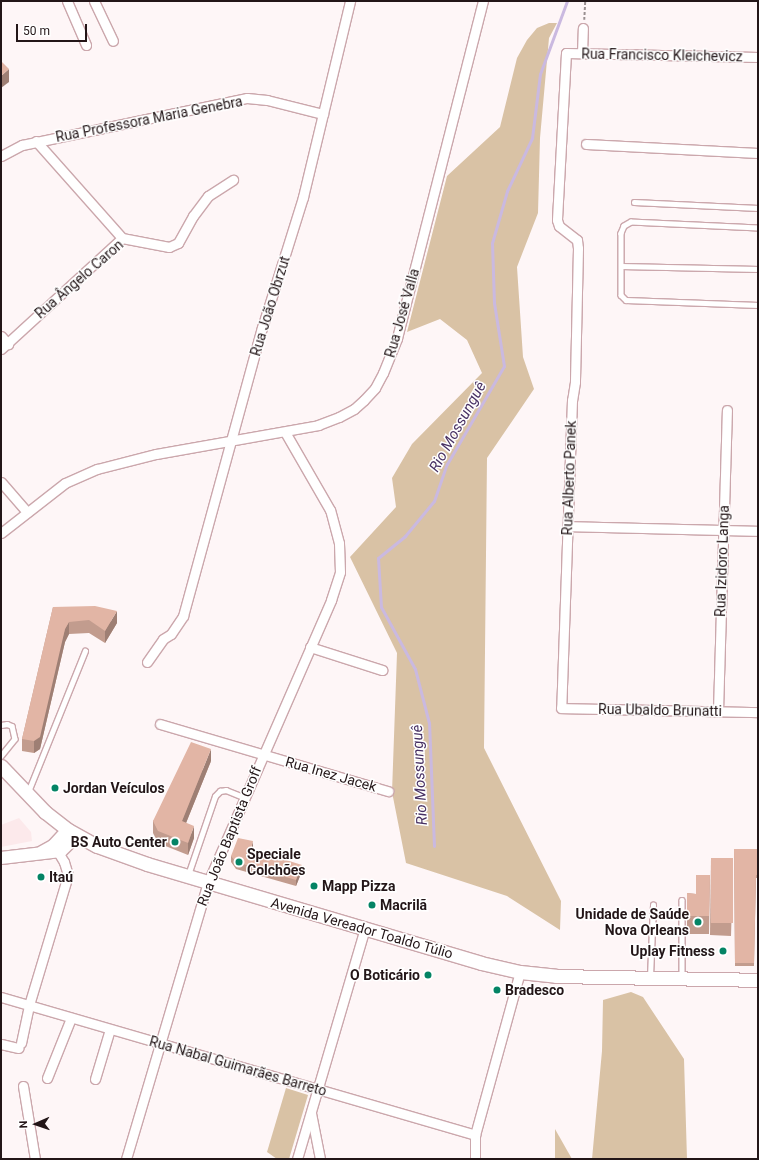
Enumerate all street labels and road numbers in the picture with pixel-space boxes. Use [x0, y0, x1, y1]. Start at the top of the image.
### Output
street label: Rua Francisco Kleichevicz [581, 45, 743, 65]
street label: Rua Professora Maria Genebra [54, 93, 244, 145]
street label: Rua Ângelo Caron [31, 236, 127, 322]
street label: Rua João Obrzut [247, 254, 293, 358]
street label: Rua José Valla [381, 267, 423, 359]
street label: Rua Alberto Panek [559, 420, 579, 536]
street label: Rua Izidoro Langa [712, 505, 732, 617]
street label: Rua Ubaldo Brunatti [598, 701, 722, 719]
street label: Rua Inez Jacek [284, 753, 378, 795]
street label: Rua João Baptista Groff [193, 764, 265, 908]
street label: Avenida Vereador Toaldo Túlio [269, 894, 455, 962]
street label: Rua Nabal Guimarães Barreto [147, 1033, 329, 1099]

